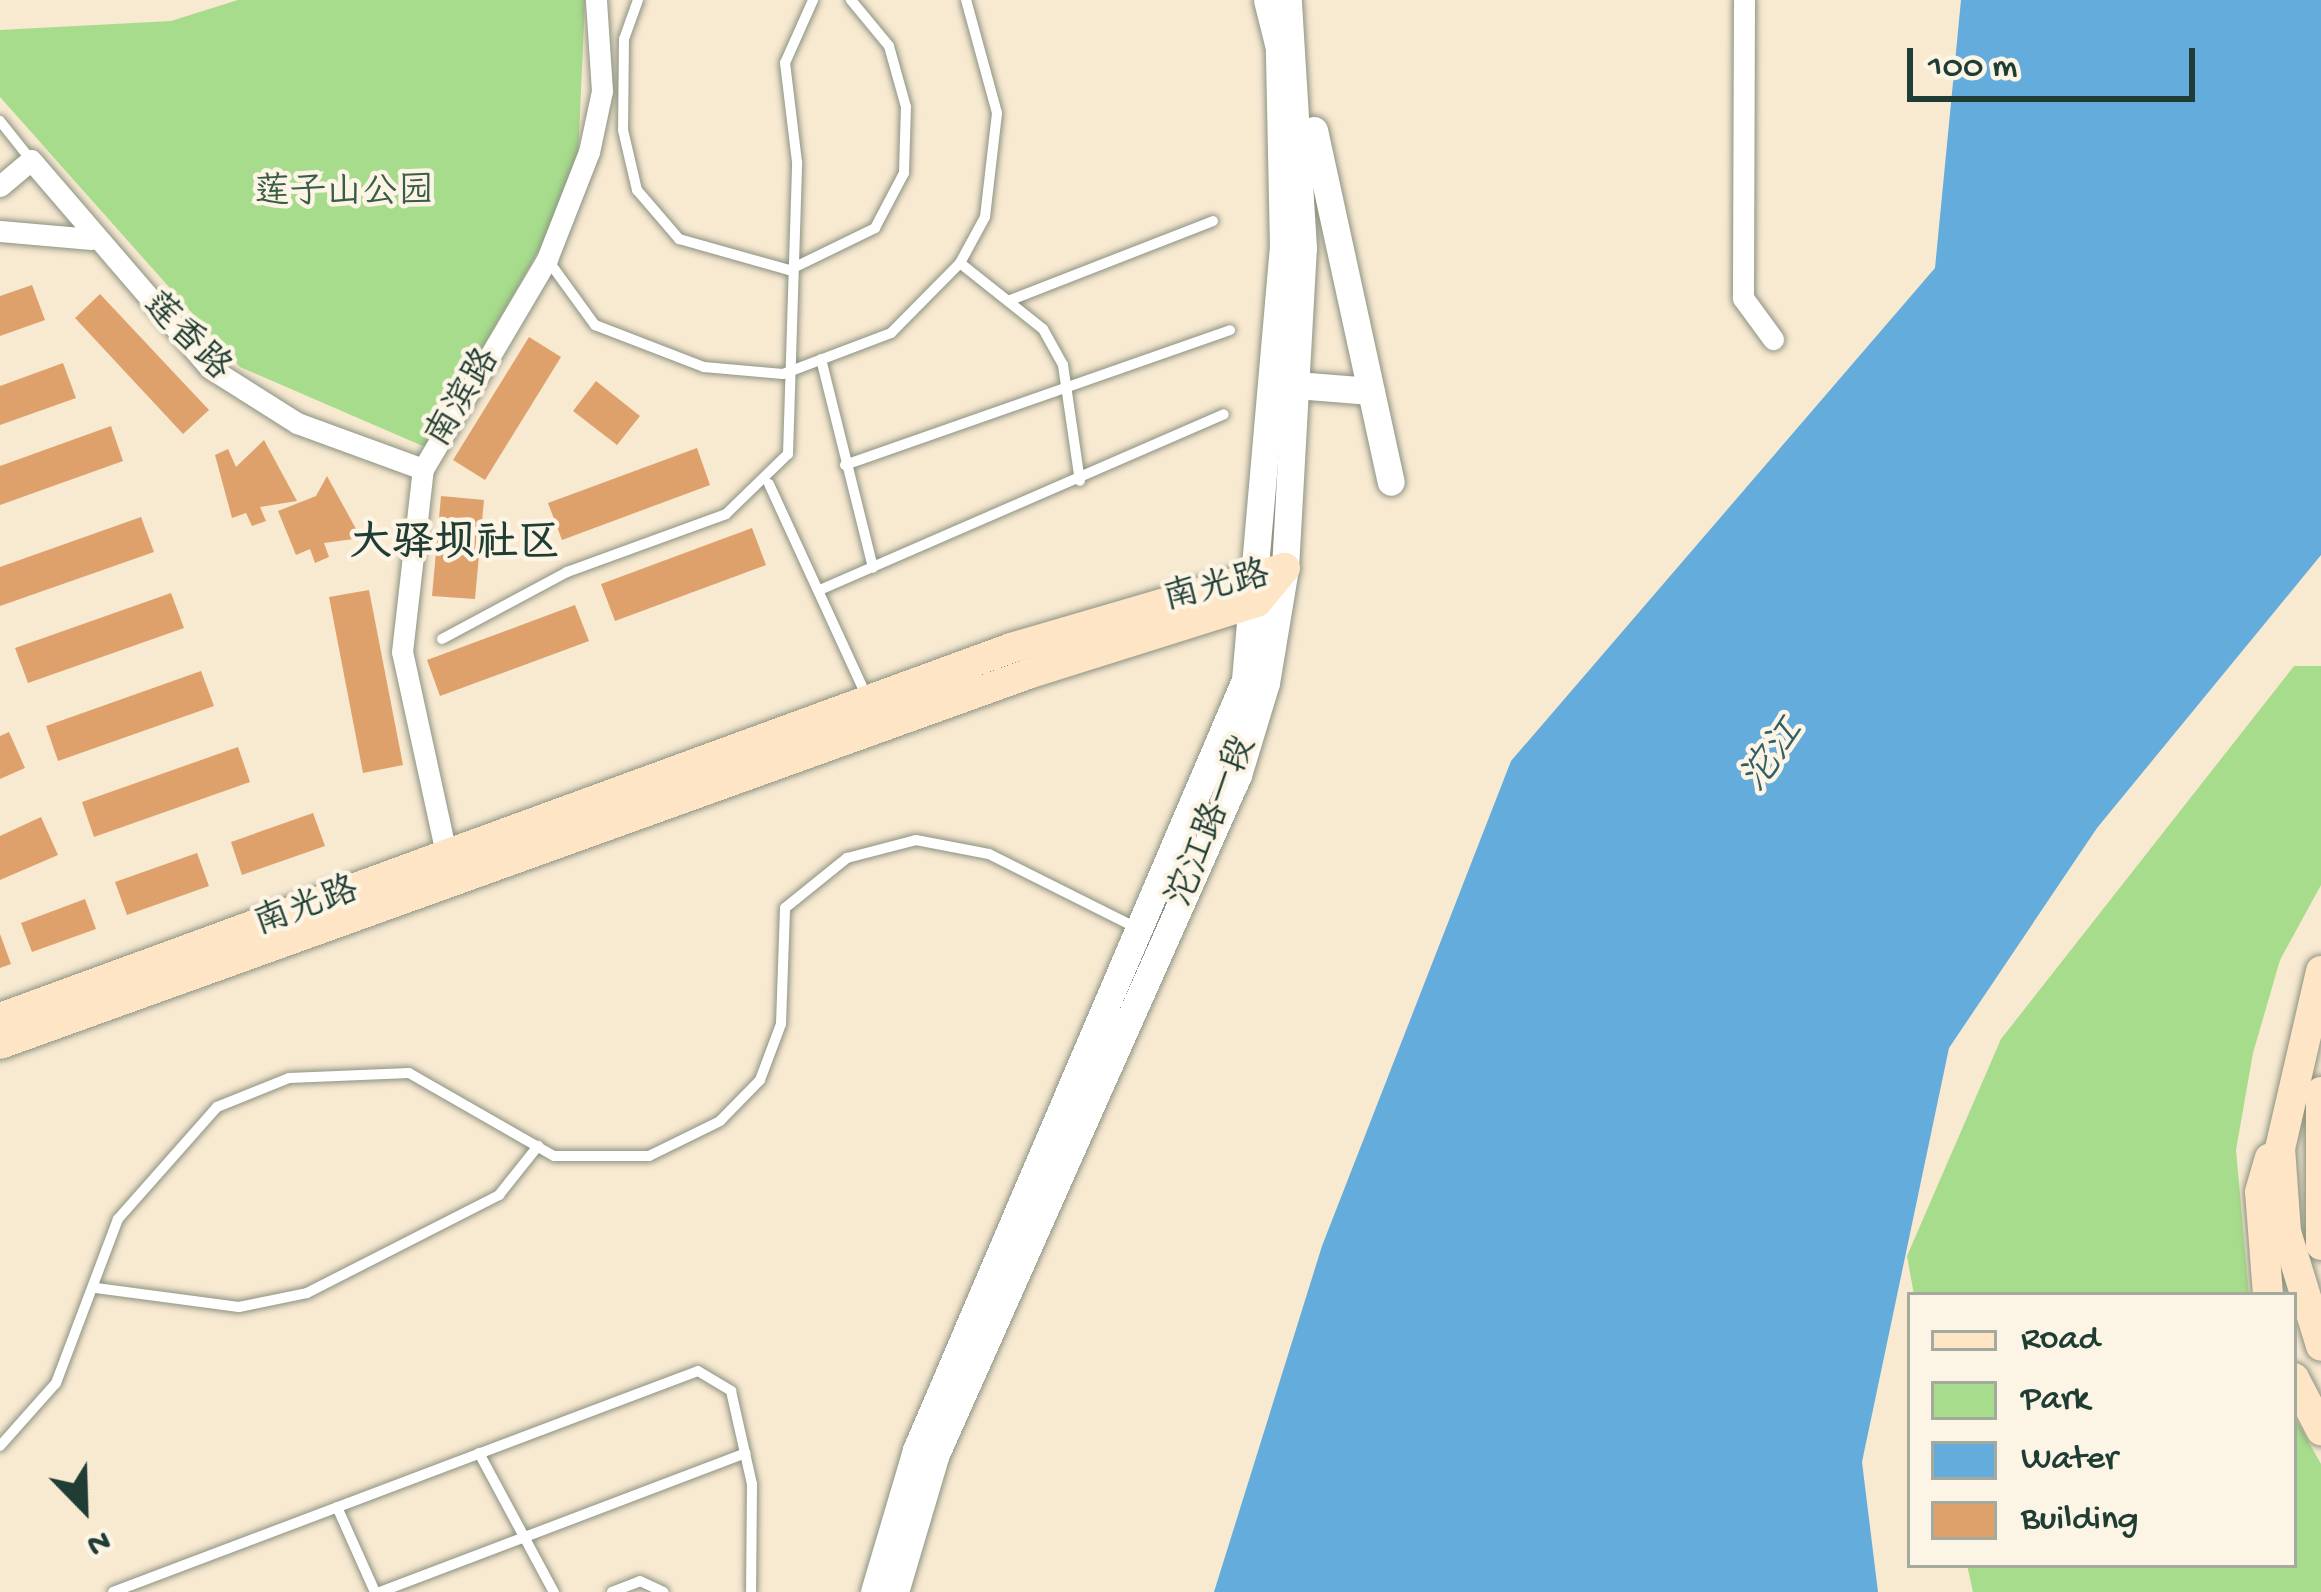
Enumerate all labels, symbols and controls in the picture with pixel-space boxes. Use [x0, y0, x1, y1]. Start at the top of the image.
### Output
scale bar [1913, 24, 2201, 98]
text: 100 m [1928, 47, 2018, 90]
park label: 莲子山公园 [254, 173, 434, 217]
street label: 莲香路 [132, 285, 238, 391]
street label: 南滨路 [419, 342, 511, 456]
district label: 大驿坝社区 [350, 522, 560, 572]
street label: 南光路 [1159, 555, 1275, 623]
water label: 沱江 [1733, 712, 1817, 802]
street label: 沱江路一段 [1160, 730, 1268, 914]
street label: 南光路 [249, 870, 365, 948]
legend [1907, 1292, 2297, 1568]
text: Road [2021, 1319, 2100, 1362]
text: Park [2021, 1379, 2090, 1422]
text: Water [2021, 1439, 2118, 1482]
north arrow [24, 1448, 144, 1568]
text: Building [2021, 1499, 2139, 1542]
text: N [81, 1519, 115, 1563]

